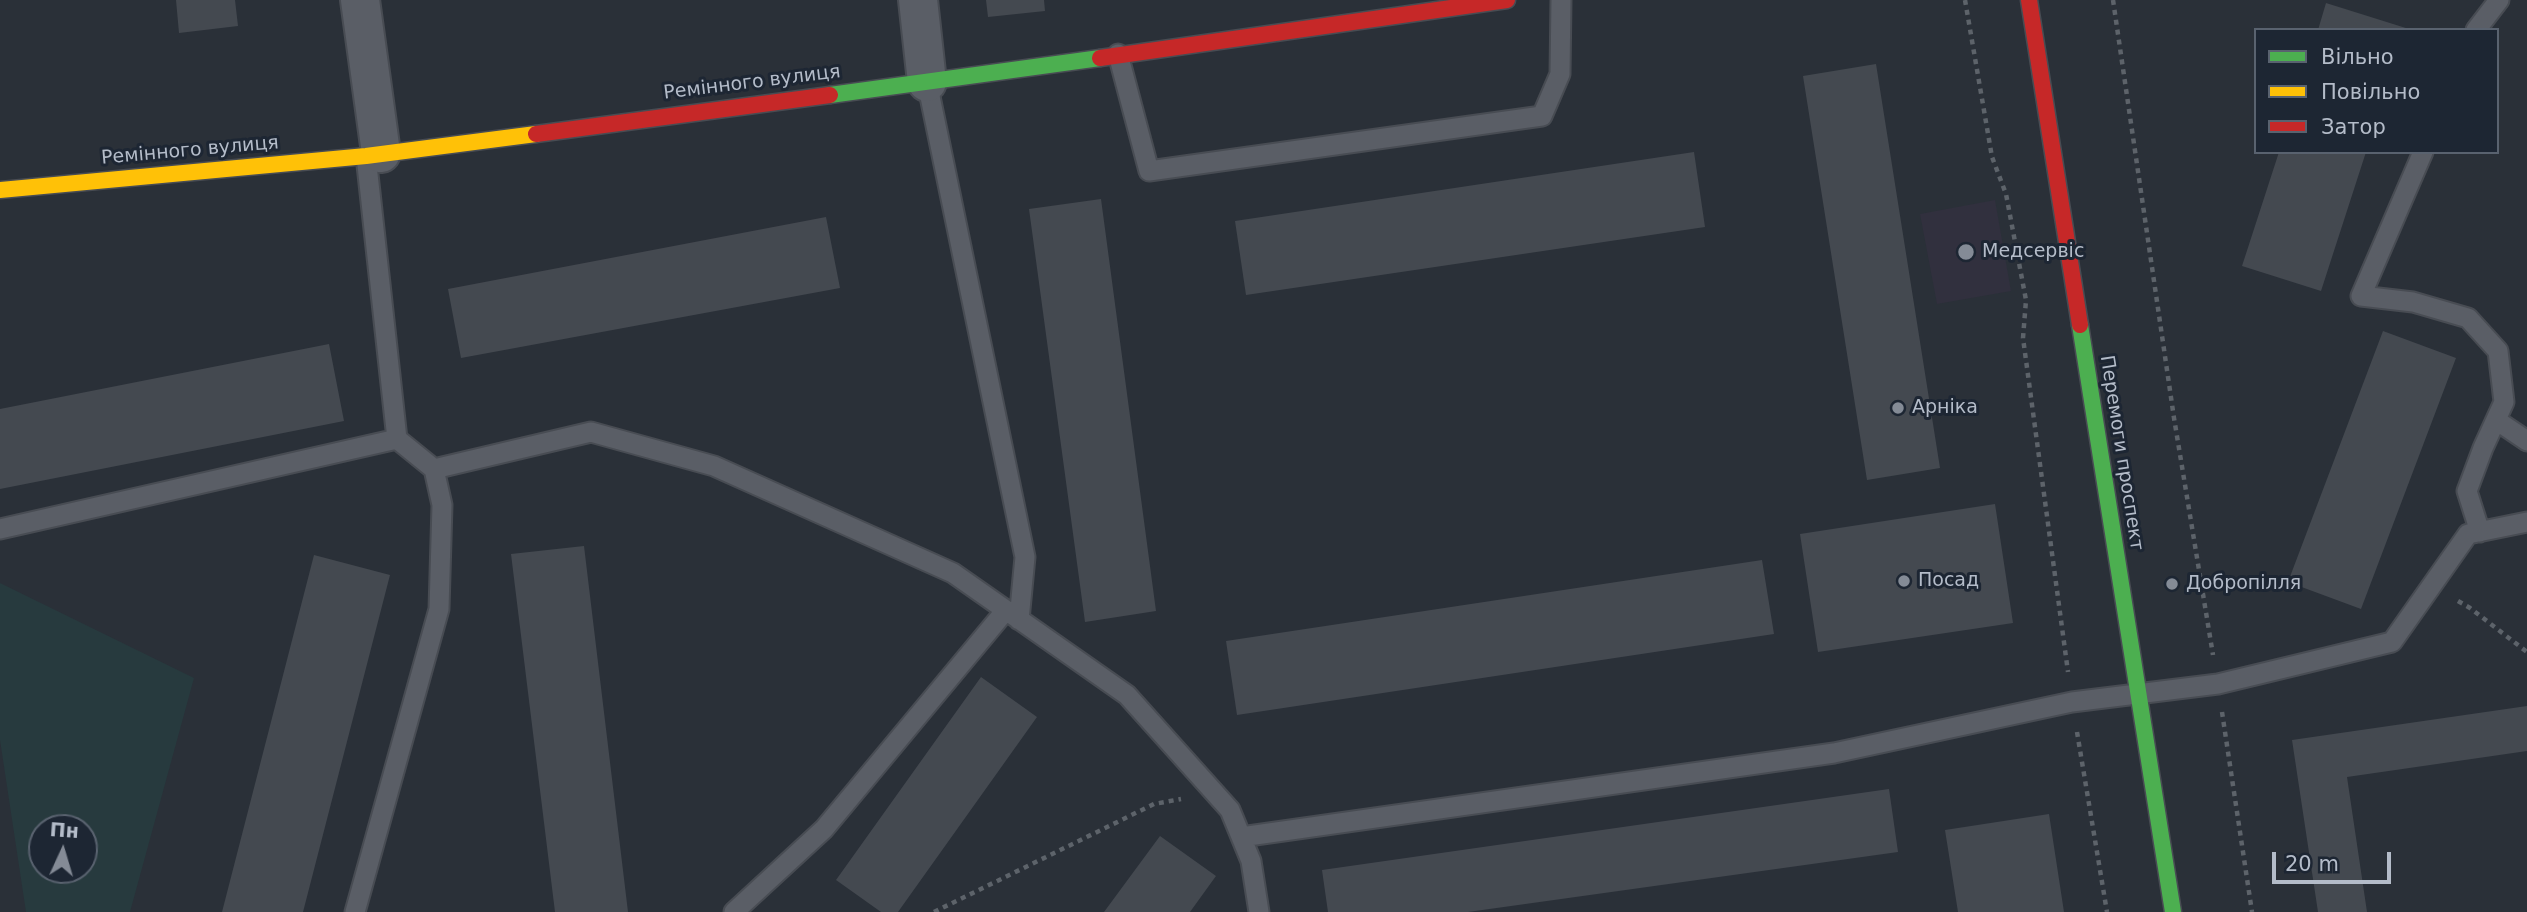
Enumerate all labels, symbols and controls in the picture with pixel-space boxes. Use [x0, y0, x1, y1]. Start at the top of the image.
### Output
legend [2254, 28, 2499, 154]
text: Вільно [2321, 45, 2394, 69]
street label: Ремінного вулиця [662, 61, 842, 105]
text: Повільно [2321, 80, 2420, 104]
text: Затор [2321, 115, 2386, 139]
street label: Ремінного вулиця [100, 132, 280, 170]
place label: Медсервіс [1982, 241, 2084, 263]
marker: Медсервіс [1956, 242, 1976, 262]
street label: Перемоги проспект [2094, 354, 2148, 552]
place label: Арніка [1912, 397, 1978, 419]
marker: Арніка [1890, 400, 1906, 416]
place label: Посад [1918, 570, 1979, 592]
marker: Посад [1896, 573, 1912, 589]
place label: Добропілля [2186, 573, 2301, 595]
marker: Добропілля [2164, 576, 2180, 592]
north arrow [28, 814, 98, 884]
text: Пн [49, 818, 80, 842]
scale bar [2275, 838, 2394, 882]
text: 20 m [2285, 852, 2339, 876]

